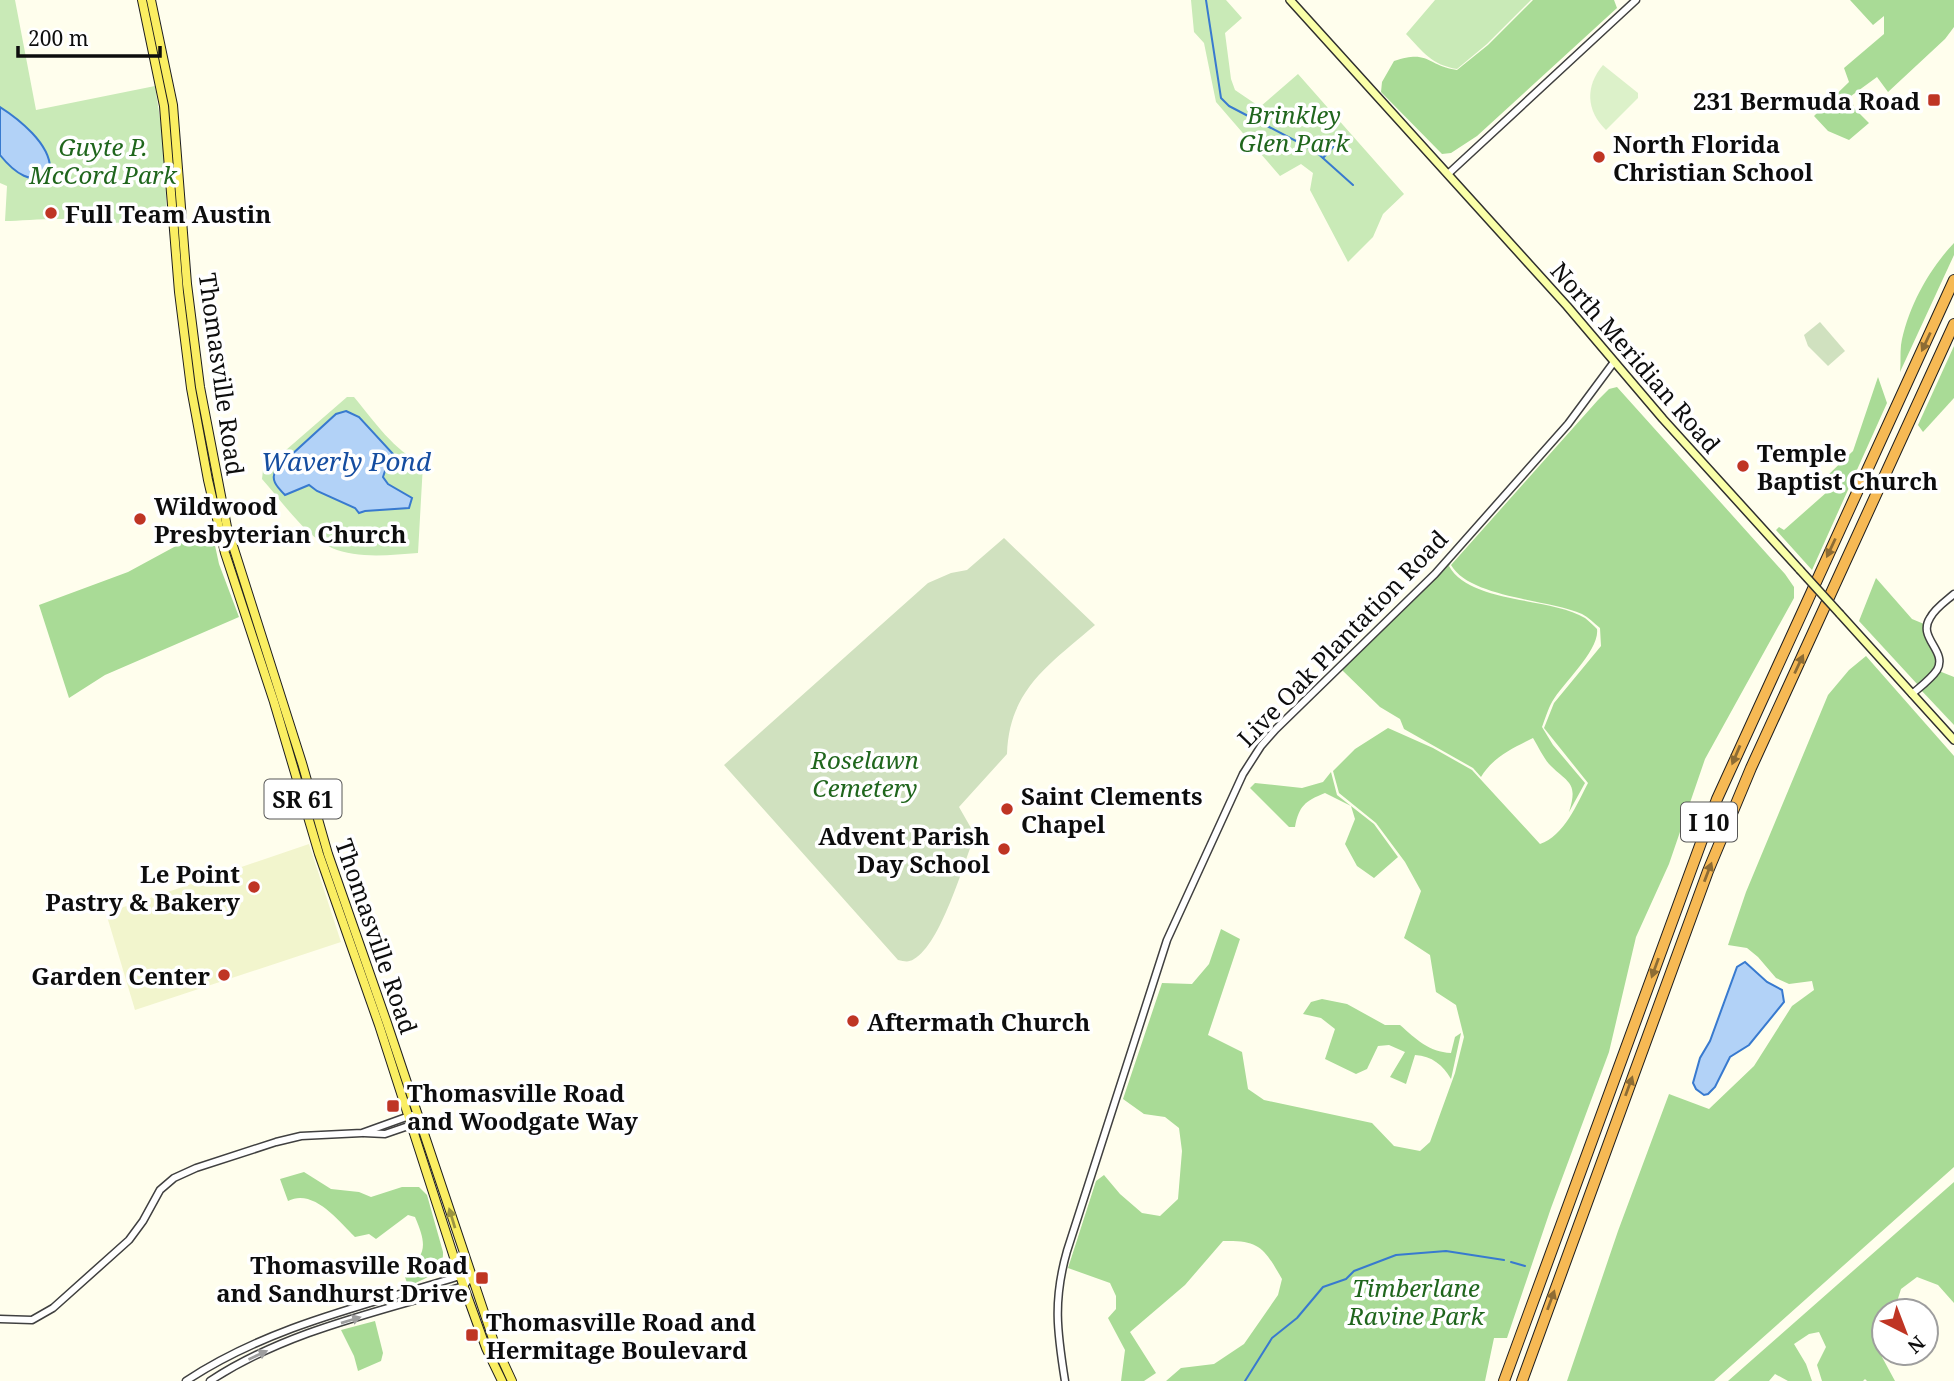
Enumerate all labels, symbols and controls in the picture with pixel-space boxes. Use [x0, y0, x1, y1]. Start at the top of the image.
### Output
scale bar [18, 14, 159, 58]
text: 200 m [28, 24, 89, 52]
place label: 231 Bermuda Road [1693, 84, 1920, 117]
marker: 231 Bermuda Road [1926, 92, 1942, 108]
park label: Brinkley Glen Park [1239, 98, 1351, 159]
place label: North Florida Christian School [1613, 127, 1813, 188]
park label: Guyte P. McCord Park [28, 130, 178, 191]
marker: North Florida Christian School [1591, 149, 1607, 165]
place label: Full Team Austin [65, 197, 271, 230]
marker: Full Team Austin [43, 205, 59, 221]
street label: North Meridian Road [1544, 254, 1728, 460]
street label: Thomasville Road [191, 271, 253, 478]
one-way arrow [1920, 331, 1931, 352]
place label: Temple Baptist Church [1757, 436, 1938, 497]
water label: Waverly Pond [261, 443, 432, 479]
marker: Temple Baptist Church [1735, 458, 1751, 474]
place label: Wildwood Presbyterian Church [154, 489, 407, 550]
marker: Wildwood Presbyterian Church [132, 511, 148, 527]
street label: Live Oak Plantation Road [1230, 522, 1455, 754]
one-way arrow [1825, 538, 1836, 559]
one-way arrow [1793, 654, 1804, 674]
park label: Roselawn Cemetery [810, 743, 919, 804]
one-way arrow [1730, 745, 1741, 766]
road number: SR 61 [264, 779, 342, 818]
place label: Saint Clements Chapel [1021, 779, 1203, 840]
marker: Saint Clements Chapel [999, 801, 1015, 817]
road number: I 10 [1681, 802, 1737, 842]
place label: Advent Parish Day School [818, 819, 991, 880]
street label: Thomasville Road [328, 834, 426, 1038]
marker: Advent Parish Day School [996, 841, 1012, 857]
place label: Le Point Pastry & Bakery [45, 857, 240, 918]
one-way arrow [1702, 862, 1713, 883]
marker: Le Point Pastry & Bakery [246, 879, 262, 895]
one-way arrow [1649, 957, 1660, 978]
place label: Garden Center [31, 959, 210, 992]
marker: Garden Center [216, 967, 232, 983]
place label: Aftermath Church [867, 1005, 1090, 1038]
marker: Aftermath Church [845, 1013, 861, 1029]
one-way arrow [1624, 1075, 1635, 1096]
place label: Thomasville Road and Woodgate Way [407, 1076, 638, 1137]
marker: Thomasville Road and Woodgate Way [385, 1098, 401, 1114]
one-way arrow [446, 1207, 457, 1228]
place label: Thomasville Road and Sandhurst Drive [216, 1248, 468, 1309]
marker: Thomasville Road and Sandhurst Drive [474, 1270, 490, 1286]
park label: Timberlane Ravine Park [1347, 1271, 1485, 1332]
one-way arrow [1546, 1289, 1557, 1310]
north arrow [1870, 1297, 1940, 1367]
place label: Thomasville Road and Hermitage Boulevard [486, 1305, 756, 1366]
one-way arrow [341, 1314, 362, 1324]
marker: Thomasville Road and Hermitage Boulevard [464, 1327, 480, 1343]
text: N [1902, 1330, 1931, 1359]
one-way arrow [248, 1349, 268, 1361]

